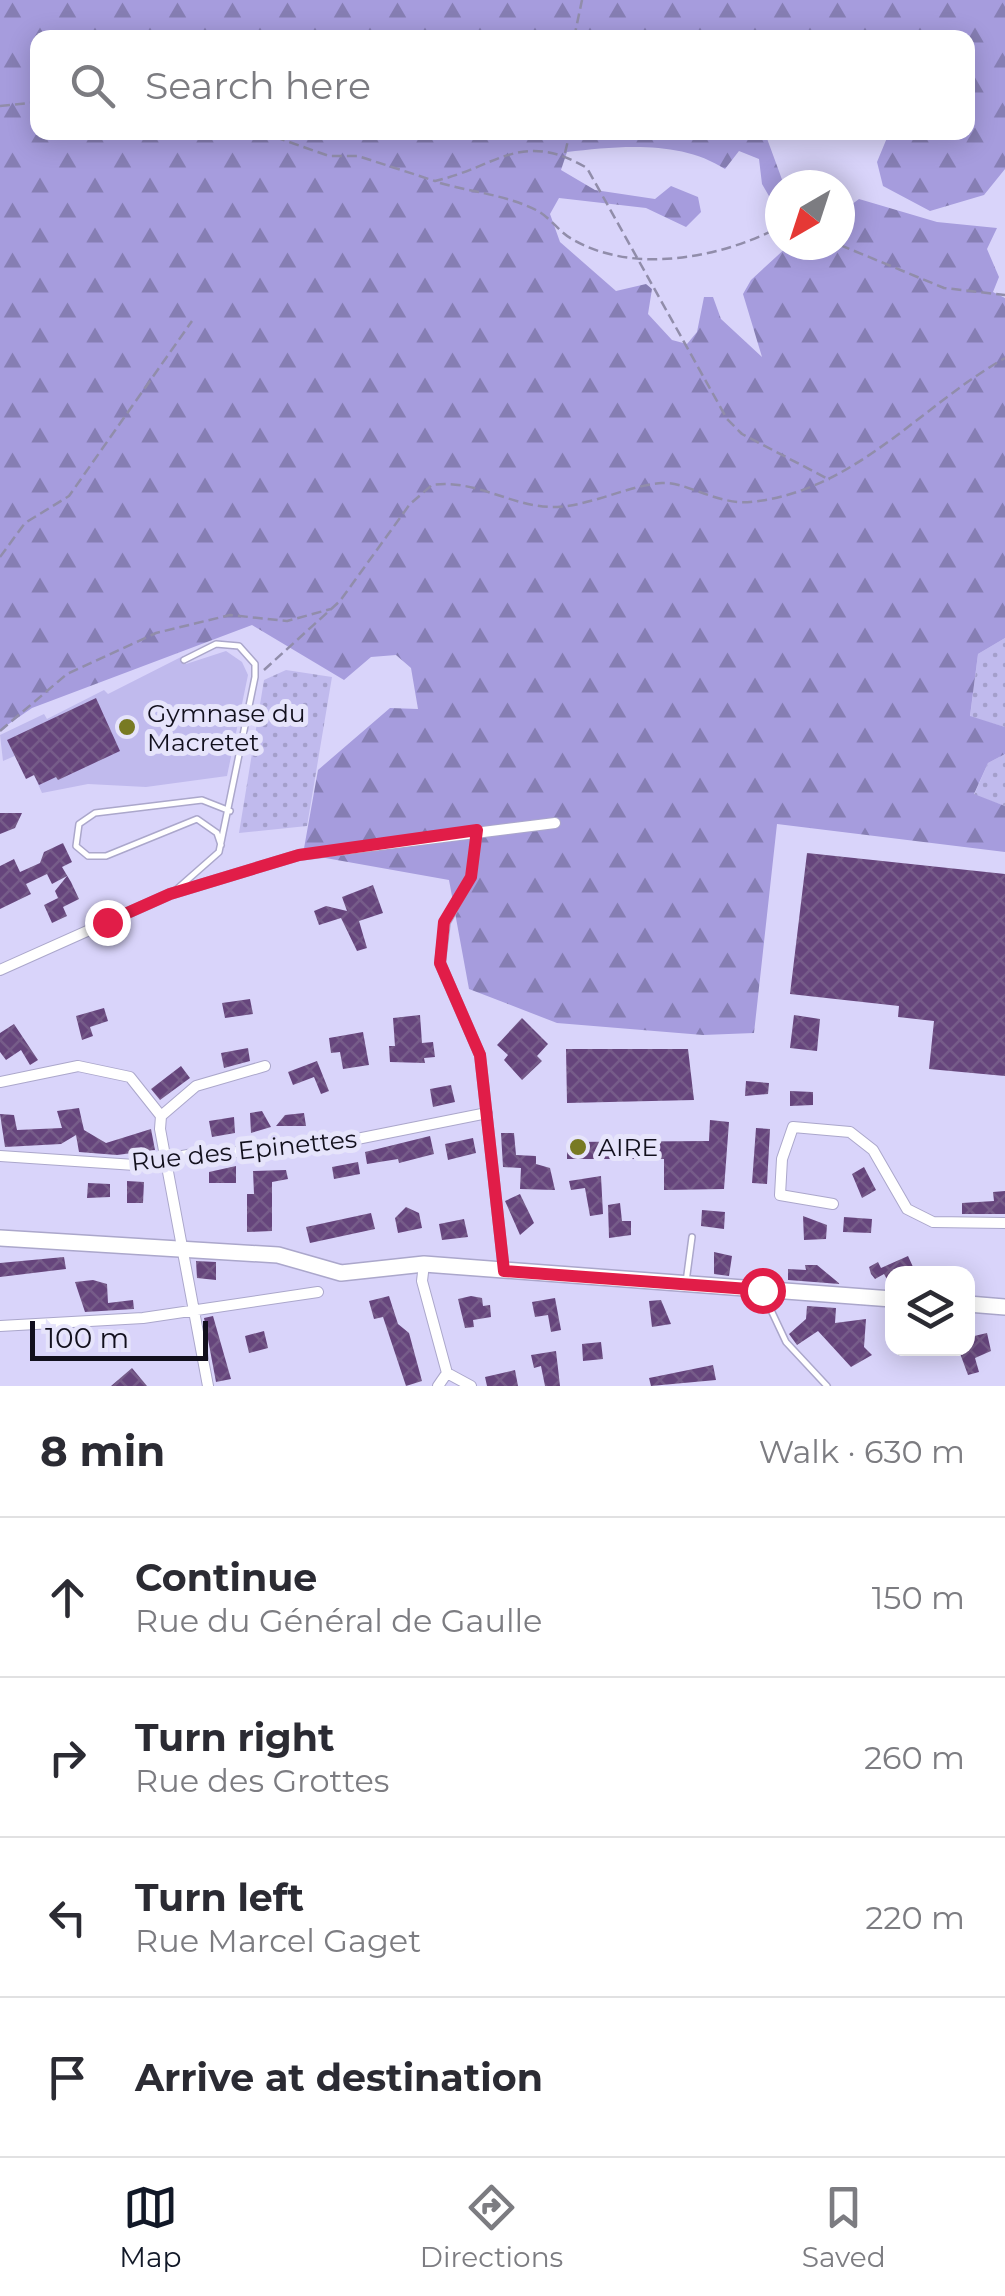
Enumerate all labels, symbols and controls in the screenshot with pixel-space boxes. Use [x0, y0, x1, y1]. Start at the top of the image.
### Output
search box [30, 30, 975, 140]
icon: search [65, 58, 120, 113]
text: Search here [145, 62, 371, 109]
north arrow [765, 170, 855, 260]
place label: Gymnase du Macretet [147, 698, 306, 757]
marker: Gymnase du Macretet [116, 716, 138, 738]
route end [85, 900, 131, 946]
street label: Rue des Epinettes [130, 1123, 358, 1177]
place label: AIRE [598, 1132, 658, 1162]
marker: AIRE [567, 1136, 589, 1158]
map controls [885, 1266, 975, 1356]
button: layers [885, 1266, 975, 1356]
route start [740, 1268, 786, 1314]
scale bar [30, 1316, 208, 1360]
text: 100 m [45, 1321, 129, 1355]
text: 8 min [40, 1425, 165, 1477]
text: Walk · 630 m [759, 1432, 965, 1471]
text: Continue [135, 1554, 317, 1601]
icon: ahead [40, 1570, 95, 1625]
text: 150 m [872, 1578, 965, 1617]
text: Rue du Général de Gaulle [135, 1601, 542, 1640]
text: Turn right [135, 1714, 334, 1761]
icon: right [40, 1730, 95, 1785]
text: 260 m [864, 1738, 965, 1777]
text: Rue des Grottes [135, 1761, 389, 1800]
text: Turn left [135, 1874, 304, 1921]
icon: left [40, 1890, 95, 1945]
text: 220 m [865, 1898, 965, 1937]
text: Rue Marcel Gaget [135, 1921, 421, 1960]
icon: arrive [40, 2050, 95, 2105]
text: Arrive at destination [135, 2054, 543, 2101]
tab: Map [119, 2180, 181, 2274]
tab: Directions [420, 2180, 563, 2274]
tab: Saved [802, 2180, 886, 2274]

